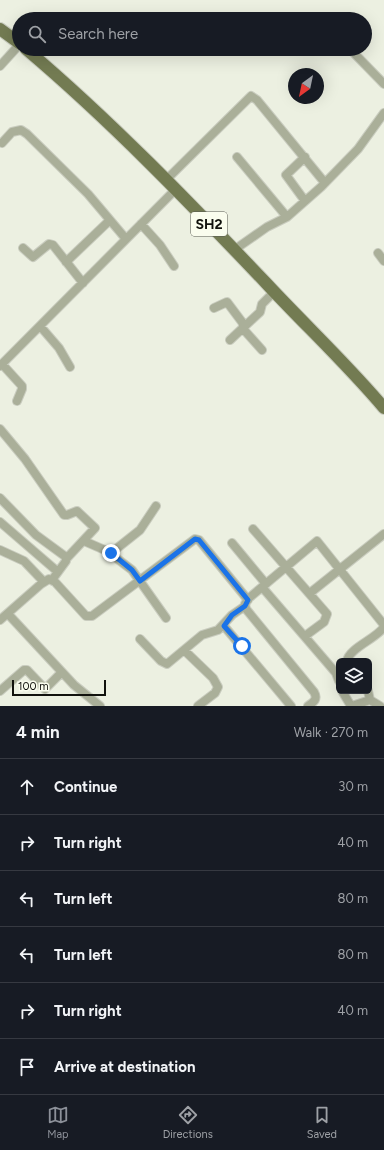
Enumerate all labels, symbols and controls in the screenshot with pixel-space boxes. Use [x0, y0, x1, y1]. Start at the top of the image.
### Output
search box [12, 12, 372, 56]
icon: search [26, 23, 48, 45]
text: Search here [58, 25, 138, 43]
north arrow [288, 68, 324, 104]
road number: SH2 [191, 212, 227, 236]
route end [102, 544, 120, 562]
route start [233, 637, 251, 655]
map controls [336, 658, 372, 694]
button: layers [336, 658, 372, 694]
scale bar [12, 678, 106, 697]
text: 100 m [18, 680, 49, 693]
text: 4 min [16, 722, 60, 742]
text: Walk · 270 m [294, 725, 368, 740]
icon: ahead [16, 776, 38, 798]
text: Continue [54, 778, 117, 796]
text: 30 m [338, 779, 368, 794]
icon: right [16, 832, 38, 854]
text: Turn right [54, 834, 122, 852]
text: 40 m [337, 835, 368, 850]
icon: left [16, 888, 38, 910]
text: Turn left [54, 890, 112, 908]
text: 80 m [337, 891, 368, 906]
icon: left [16, 944, 38, 966]
text: Turn left [54, 946, 112, 964]
text: 80 m [337, 947, 368, 962]
icon: right [16, 1000, 38, 1022]
text: Turn right [54, 1002, 122, 1020]
text: 40 m [337, 1003, 368, 1018]
icon: arrive [16, 1056, 38, 1078]
text: Arrive at destination [54, 1058, 195, 1076]
tab: Map [47, 1104, 69, 1141]
tab: Directions [163, 1104, 213, 1141]
tab: Saved [307, 1104, 337, 1141]

